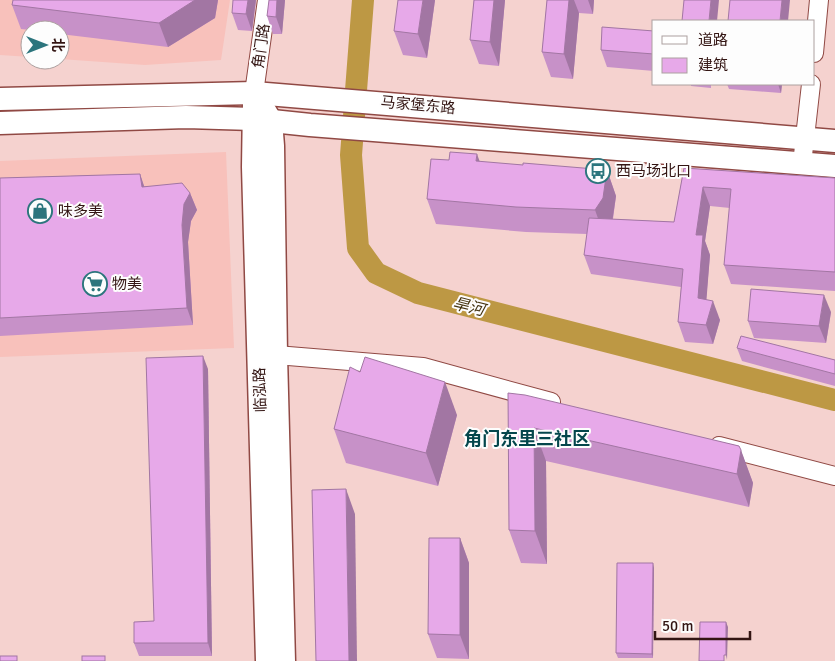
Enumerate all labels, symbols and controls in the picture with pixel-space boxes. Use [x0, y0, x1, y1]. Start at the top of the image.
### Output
north arrow [20, 20, 70, 70]
legend [652, 20, 815, 85]
street label: 角门路 [249, 22, 273, 70]
text: 道路 [698, 31, 728, 49]
text: 北 [49, 38, 66, 52]
text: 建筑 [698, 56, 728, 74]
street label: 马家堡东路 [380, 93, 456, 117]
bus stop icon: 西马场北口 [585, 158, 611, 184]
place label: 西马场北口 [616, 162, 691, 180]
shop icon: 味多美 [27, 198, 53, 224]
place label: 味多美 [58, 202, 103, 220]
supermarket icon: 物美 [82, 271, 108, 297]
place label: 物美 [112, 275, 142, 293]
water label: 旱河 [451, 293, 490, 321]
street label: 临泓路 [250, 367, 270, 413]
district label: 角门东里三社区 [464, 428, 590, 450]
scale bar [655, 608, 750, 640]
text: 50 m [662, 617, 693, 635]

